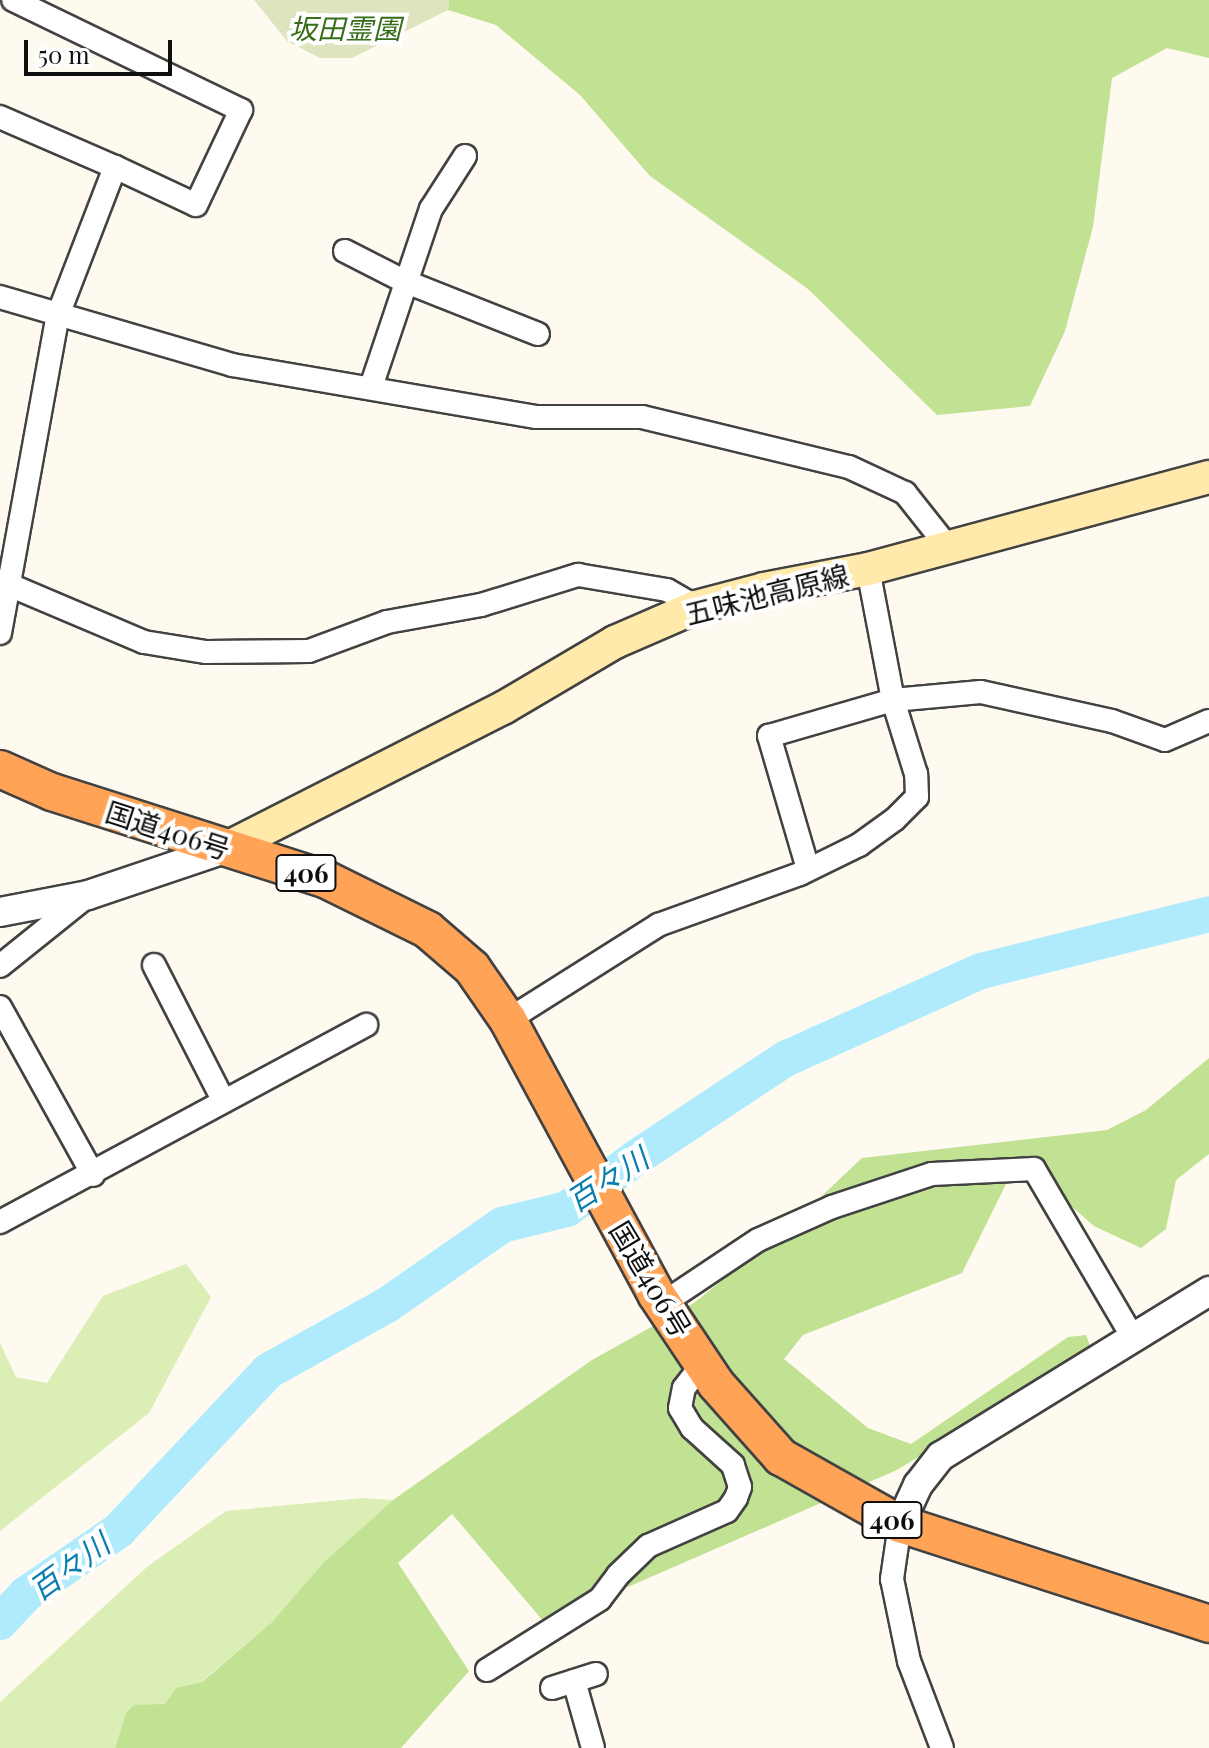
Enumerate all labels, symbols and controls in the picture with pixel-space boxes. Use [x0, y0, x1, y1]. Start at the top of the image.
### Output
park label: 坂田霊園 [289, 11, 401, 45]
scale bar [28, 24, 176, 74]
text: 50 m [38, 38, 90, 70]
street label: 五味池高原線 [681, 557, 853, 631]
street label: 国道406号 [101, 794, 235, 866]
road number: 406 [274, 851, 338, 895]
water label: 百々川 [559, 1139, 655, 1219]
street label: 国道406号 [603, 1215, 699, 1343]
road number: 406 [860, 1498, 924, 1542]
water label: 百々川 [22, 1525, 116, 1607]

